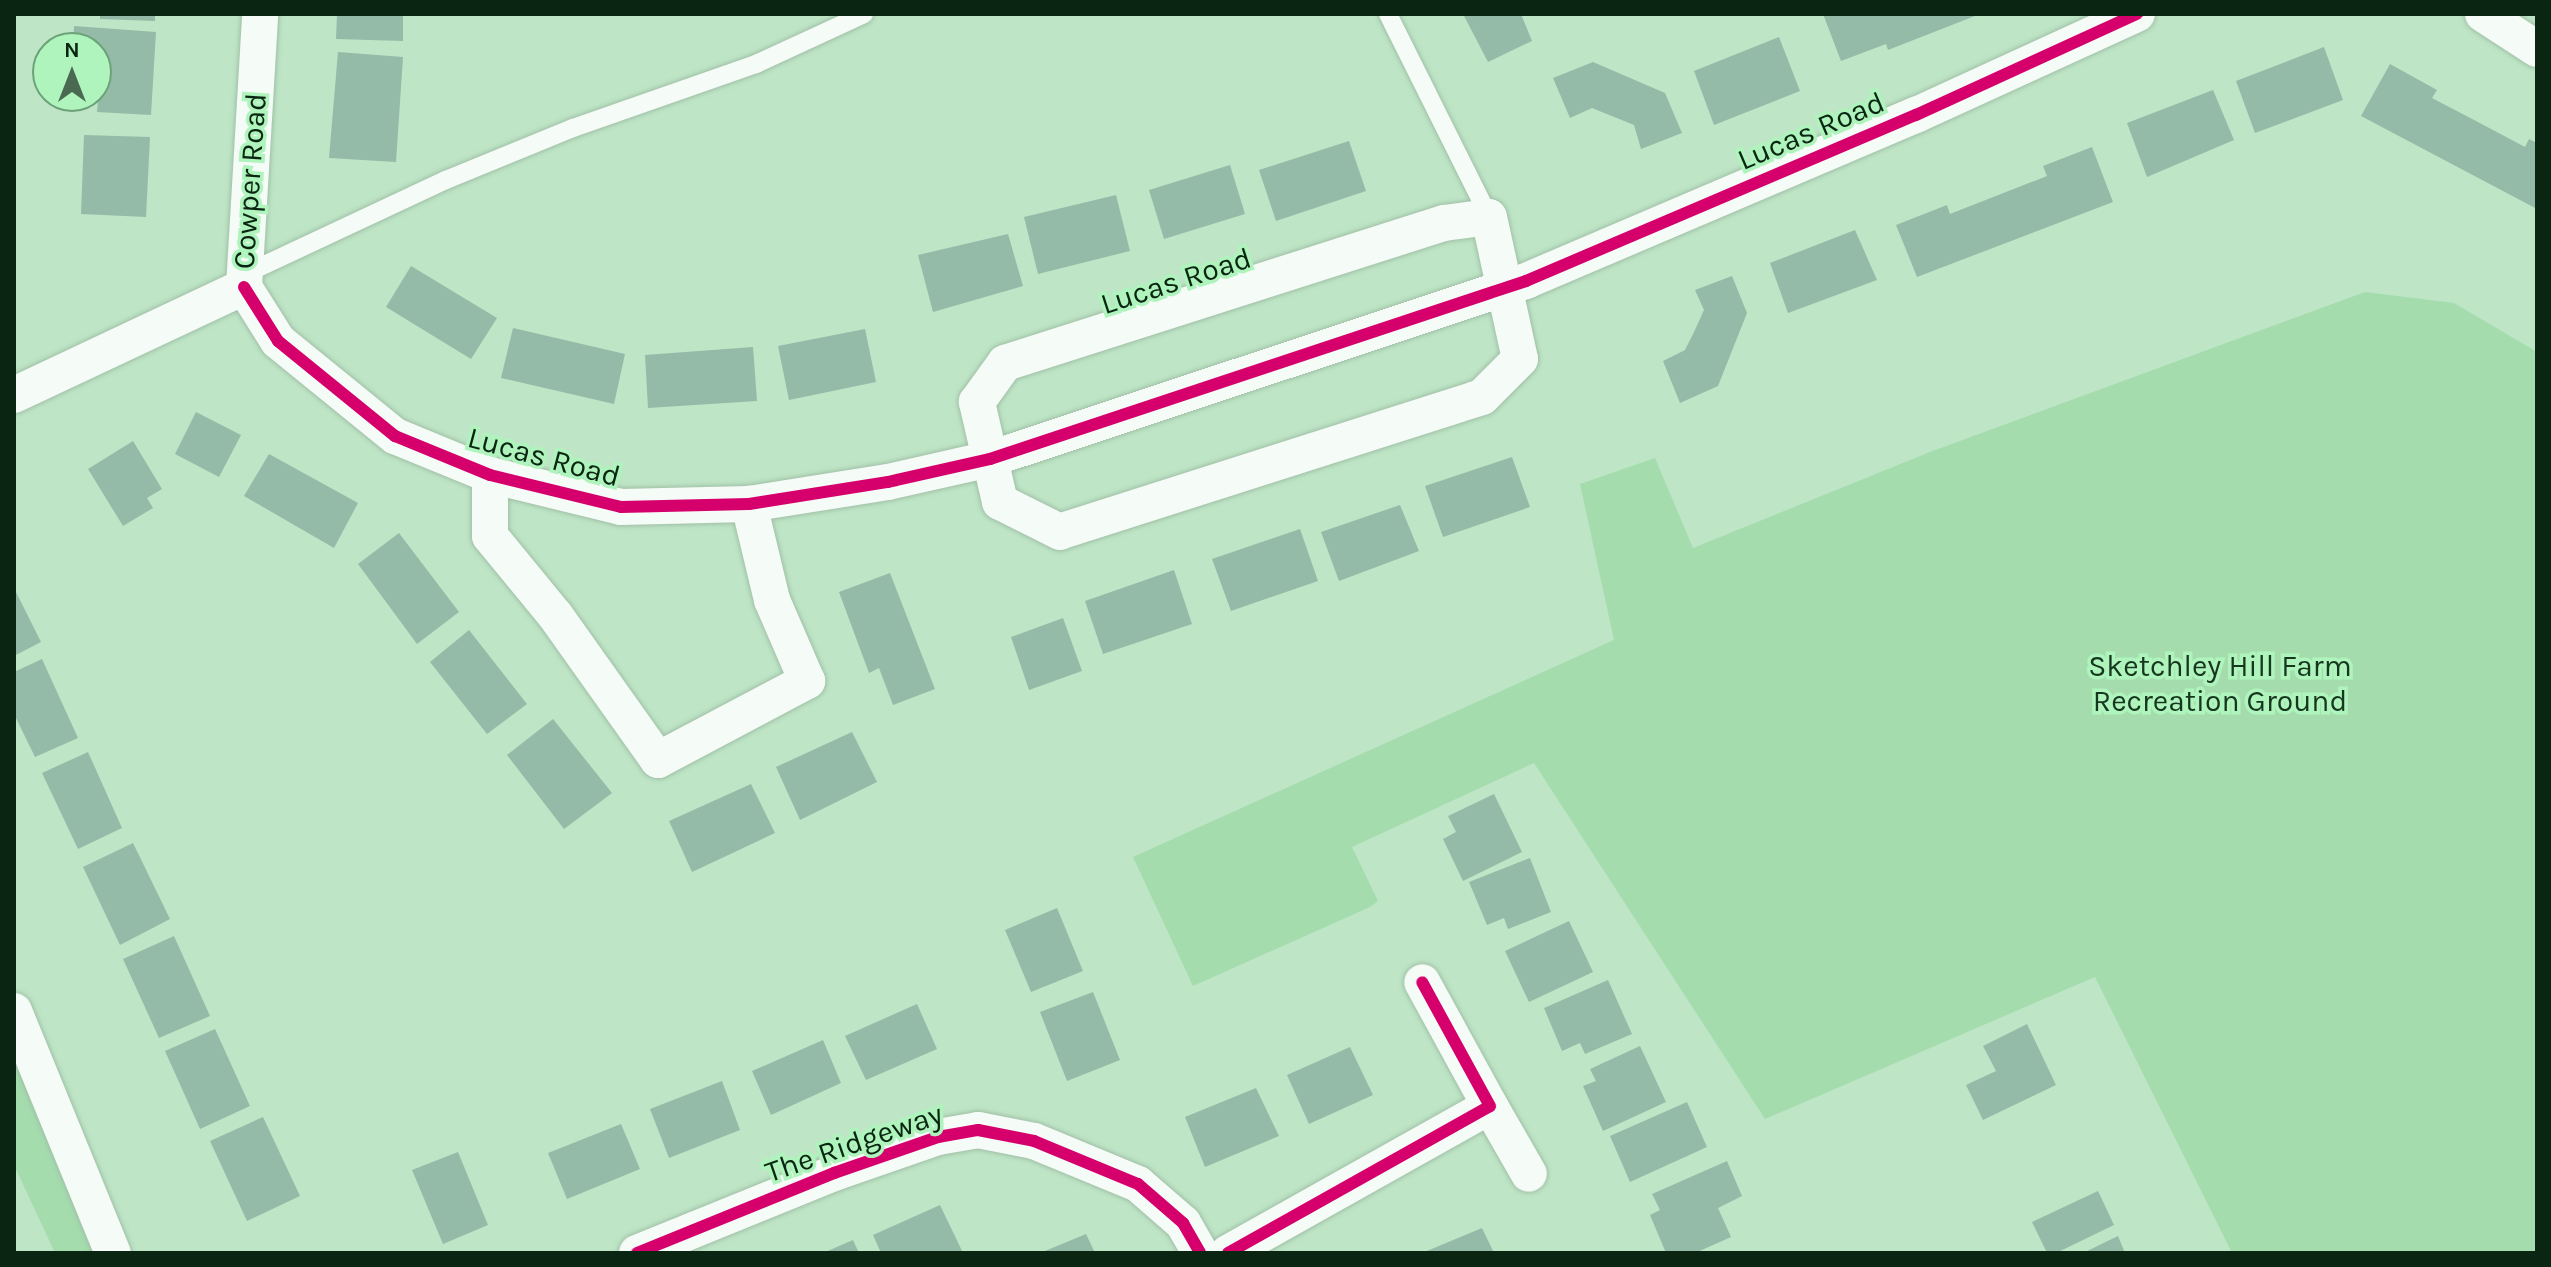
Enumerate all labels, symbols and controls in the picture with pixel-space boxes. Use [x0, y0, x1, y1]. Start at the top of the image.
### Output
north arrow [32, 32, 112, 112]
text: N [64, 37, 80, 63]
street label: Lucas Road [1732, 84, 1890, 178]
street label: Cowper Road [226, 92, 274, 270]
street label: Lucas Road [1096, 240, 1256, 322]
street label: Lucas Road [464, 419, 624, 495]
park label: Sketchley Hill Farm Recreation Ground [2088, 648, 2352, 718]
street label: The Ridgeway [761, 1096, 947, 1190]

